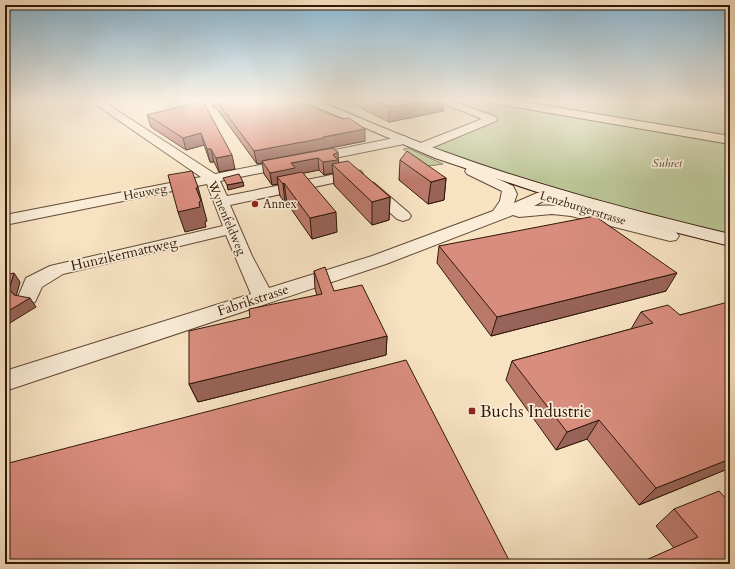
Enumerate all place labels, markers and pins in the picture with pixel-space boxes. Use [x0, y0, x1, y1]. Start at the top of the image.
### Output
place label: Annex [263, 196, 297, 212]
marker: Annex [250, 199, 260, 209]
place label: Buchs Industrie [480, 400, 592, 423]
marker: Buchs Industrie [467, 406, 477, 416]

